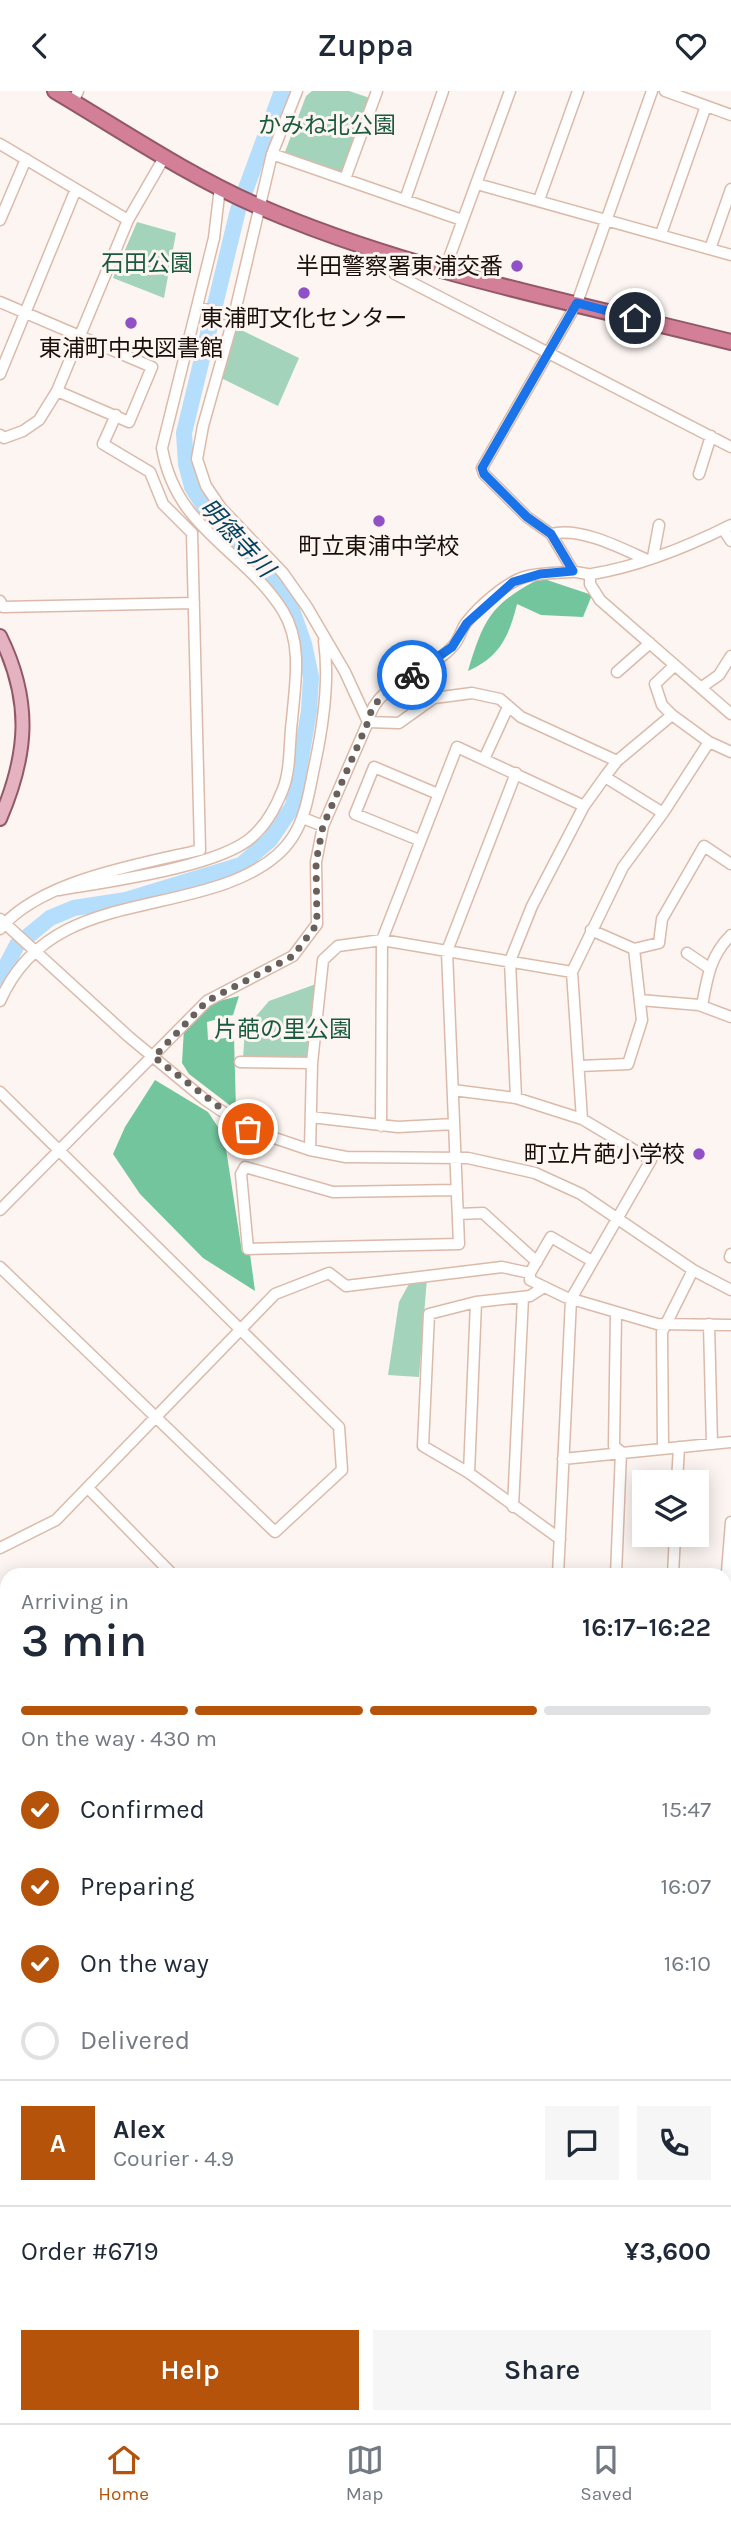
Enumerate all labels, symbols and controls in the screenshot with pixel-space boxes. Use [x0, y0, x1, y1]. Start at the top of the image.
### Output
icon: back [21, 27, 59, 65]
text: Zuppa [317, 27, 414, 64]
icon: heart [672, 27, 710, 65]
park label: かみね北公園 [258, 112, 396, 139]
park label: 石田公園 [101, 250, 193, 277]
place label: 半田警察署東浦交番 [296, 253, 503, 280]
marker: 半田警察署東浦交番 [509, 258, 525, 274]
marker: 東浦町文化センター [296, 285, 312, 301]
pin [605, 288, 665, 348]
icon: home [616, 299, 654, 337]
place label: 東浦町文化センター [201, 305, 408, 332]
marker: 東浦町中央図書館 [123, 315, 139, 331]
place label: 東浦町中央図書館 [39, 335, 223, 362]
water label: 明徳寺川 [194, 493, 282, 585]
marker: 町立東浦中学校 [371, 513, 387, 529]
place label: 町立東浦中学校 [299, 533, 460, 560]
courier [377, 640, 447, 710]
icon: bike [393, 656, 431, 694]
park label: 片葩の里公園 [214, 1016, 352, 1043]
pin [218, 1099, 278, 1159]
icon: bag [229, 1110, 267, 1148]
place label: 町立片葩小学校 [524, 1141, 685, 1168]
marker: 町立片葩小学校 [691, 1146, 707, 1162]
map controls [632, 1470, 709, 1547]
button: layers [632, 1470, 709, 1547]
text: Arriving in [21, 1588, 129, 1615]
text: 16:17–16:22 [582, 1612, 711, 1643]
text: 3 min [21, 1614, 147, 1668]
text: On the way · 430 m [21, 1725, 217, 1752]
icon: check [21, 1791, 59, 1829]
text: Confirmed [80, 1794, 205, 1825]
text: 15:47 [661, 1796, 711, 1823]
icon: check [21, 1868, 59, 1906]
text: Preparing [80, 1871, 194, 1902]
text: 16:07 [660, 1873, 711, 1900]
icon: check [21, 1945, 59, 1983]
text: On the way [80, 1948, 209, 1979]
text: 16:10 [664, 1950, 711, 1977]
text: Delivered [80, 2025, 190, 2056]
button: chat [545, 2106, 619, 2180]
button: phone [637, 2106, 711, 2180]
text: Alex [113, 2114, 165, 2145]
text: A [50, 2128, 66, 2159]
text: Courier · 4.9 [113, 2145, 234, 2172]
text: Order #6719 [21, 2236, 159, 2267]
text: ¥3,600 [624, 2236, 711, 2267]
button: Help [21, 2330, 359, 2410]
button: Share [373, 2330, 711, 2410]
tab: Home [98, 2441, 149, 2505]
tab: Map [346, 2441, 384, 2505]
tab: Saved [580, 2441, 633, 2505]

